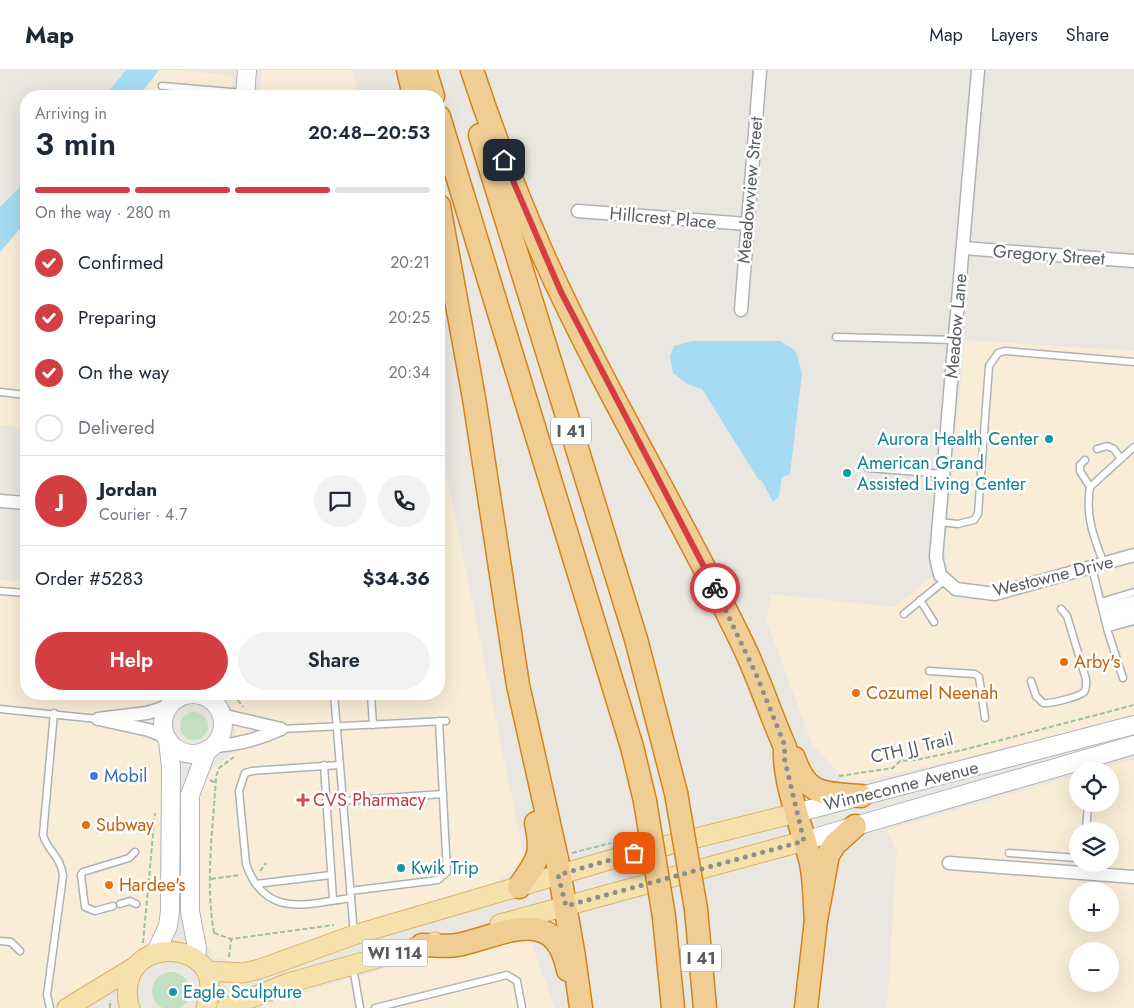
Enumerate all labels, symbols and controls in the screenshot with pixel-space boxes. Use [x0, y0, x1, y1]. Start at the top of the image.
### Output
text: Map [25, 17, 74, 52]
text: Map [929, 22, 963, 48]
text: Layers [991, 22, 1038, 48]
text: Share [1066, 22, 1109, 48]
text: Arriving in [35, 102, 107, 125]
street label: Meadowview Street [731, 115, 769, 265]
text: 20:48–20:53 [308, 119, 430, 146]
text: 3 min [35, 121, 116, 167]
pin [483, 139, 525, 181]
icon: home [490, 146, 518, 174]
street label: Hillcrest Place [609, 200, 717, 236]
text: On the way · 280 m [35, 201, 171, 224]
street label: Gregory Street [992, 238, 1107, 272]
icon: check [35, 249, 63, 277]
text: Confirmed [78, 249, 164, 276]
text: 20:21 [390, 251, 430, 274]
street label: Meadow Lane [938, 272, 974, 380]
icon: check [35, 304, 63, 332]
text: Preparing [78, 304, 156, 331]
text: 20:25 [388, 306, 430, 329]
icon: check [35, 359, 63, 387]
text: On the way [78, 359, 169, 386]
text: 20:34 [388, 361, 430, 384]
text: Delivered [78, 414, 155, 441]
road number: I 41 [551, 418, 591, 444]
place label: Aurora Health Center [877, 426, 1040, 452]
marker: Aurora Health Center [1043, 433, 1055, 445]
place label: American Grand Assisted Living Center [857, 450, 1027, 497]
marker: American Grand Assisted Living Center [841, 467, 853, 479]
button: chat [314, 475, 366, 527]
button: phone [378, 475, 430, 527]
text: Jordan [99, 476, 157, 503]
text: J [58, 487, 64, 514]
text: Courier · 4.7 [99, 503, 187, 526]
street label: Westowne Drive [990, 548, 1116, 604]
courier [690, 563, 740, 613]
text: Order #5283 [35, 565, 143, 592]
text: $34.36 [362, 565, 430, 592]
icon: bike [701, 574, 729, 602]
button: Help [35, 632, 228, 690]
button: Share [238, 632, 430, 690]
place label: Arby's [1074, 649, 1121, 675]
marker: Arby's [1058, 656, 1070, 668]
place label: Cozumel Neenah [866, 680, 998, 706]
marker: Cozumel Neenah [850, 687, 862, 699]
street label: CTH JJ Trail [868, 726, 956, 770]
street label: Winneconne Avenue [821, 754, 981, 818]
map controls [1069, 762, 1119, 992]
button: locate [1069, 762, 1119, 812]
place label: Mobil [104, 763, 148, 789]
marker: Mobil [88, 770, 100, 782]
place label: CVS Pharmacy [313, 787, 426, 813]
marker: CVS Pharmacy [297, 794, 309, 806]
place label: Subway [96, 812, 154, 838]
marker: Subway [80, 819, 92, 831]
button: layers [1069, 822, 1119, 872]
pin [613, 832, 655, 874]
icon: bag [620, 839, 648, 867]
place label: Kwik Trip [411, 855, 479, 881]
marker: Kwik Trip [395, 862, 407, 874]
place label: Hardee's [119, 872, 186, 898]
marker: Hardee's [103, 879, 115, 891]
button: + [1069, 882, 1119, 932]
road number: WI 114 [362, 940, 428, 966]
button: − [1069, 942, 1119, 992]
road number: I 41 [681, 944, 721, 971]
place label: Eagle Sculpture [183, 979, 302, 1005]
marker: Eagle Sculpture [167, 986, 179, 998]

